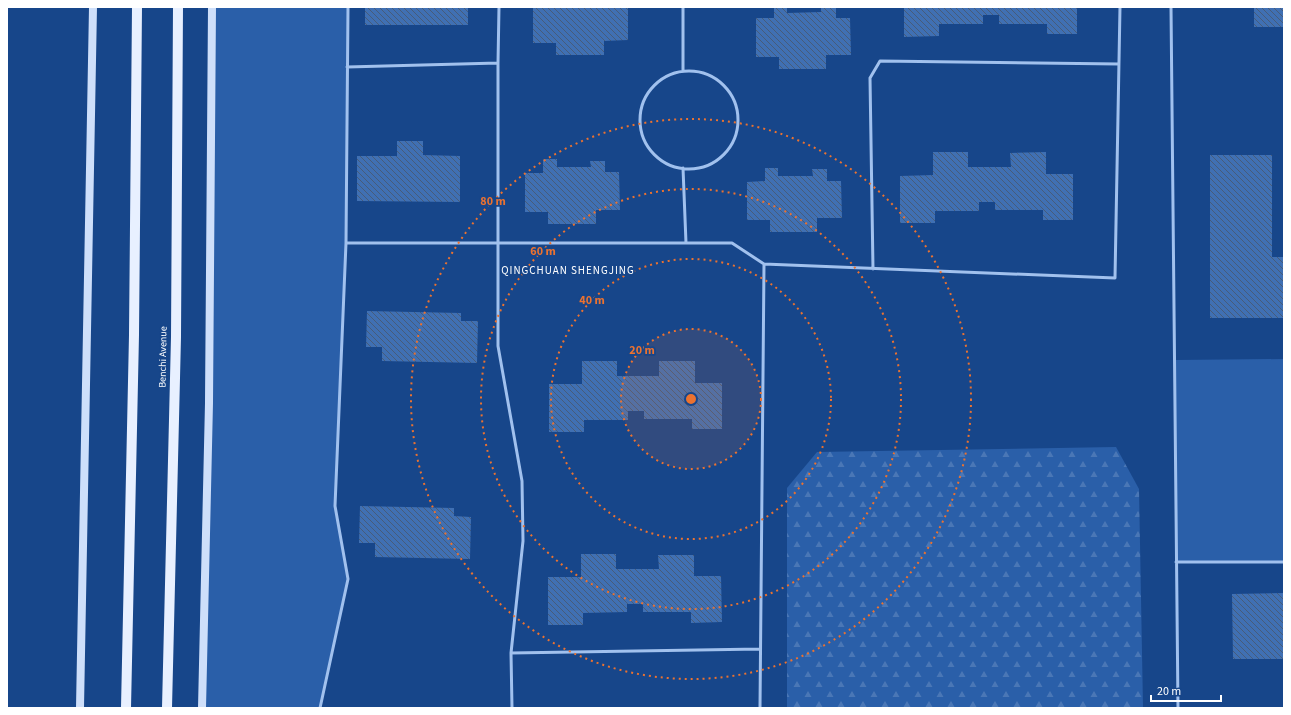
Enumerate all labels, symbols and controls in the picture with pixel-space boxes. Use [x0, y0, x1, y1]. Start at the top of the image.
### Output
text: 80 m [480, 193, 506, 210]
text: 60 m [530, 243, 556, 260]
district label: QINGCHUAN SHENGJING [501, 263, 635, 278]
text: 40 m [579, 292, 605, 309]
street label: Benchi Avenue [155, 326, 171, 388]
text: 20 m [629, 342, 655, 359]
centre of rings [684, 392, 698, 406]
scale bar [1151, 677, 1221, 703]
text: 20 m [1157, 683, 1181, 700]

